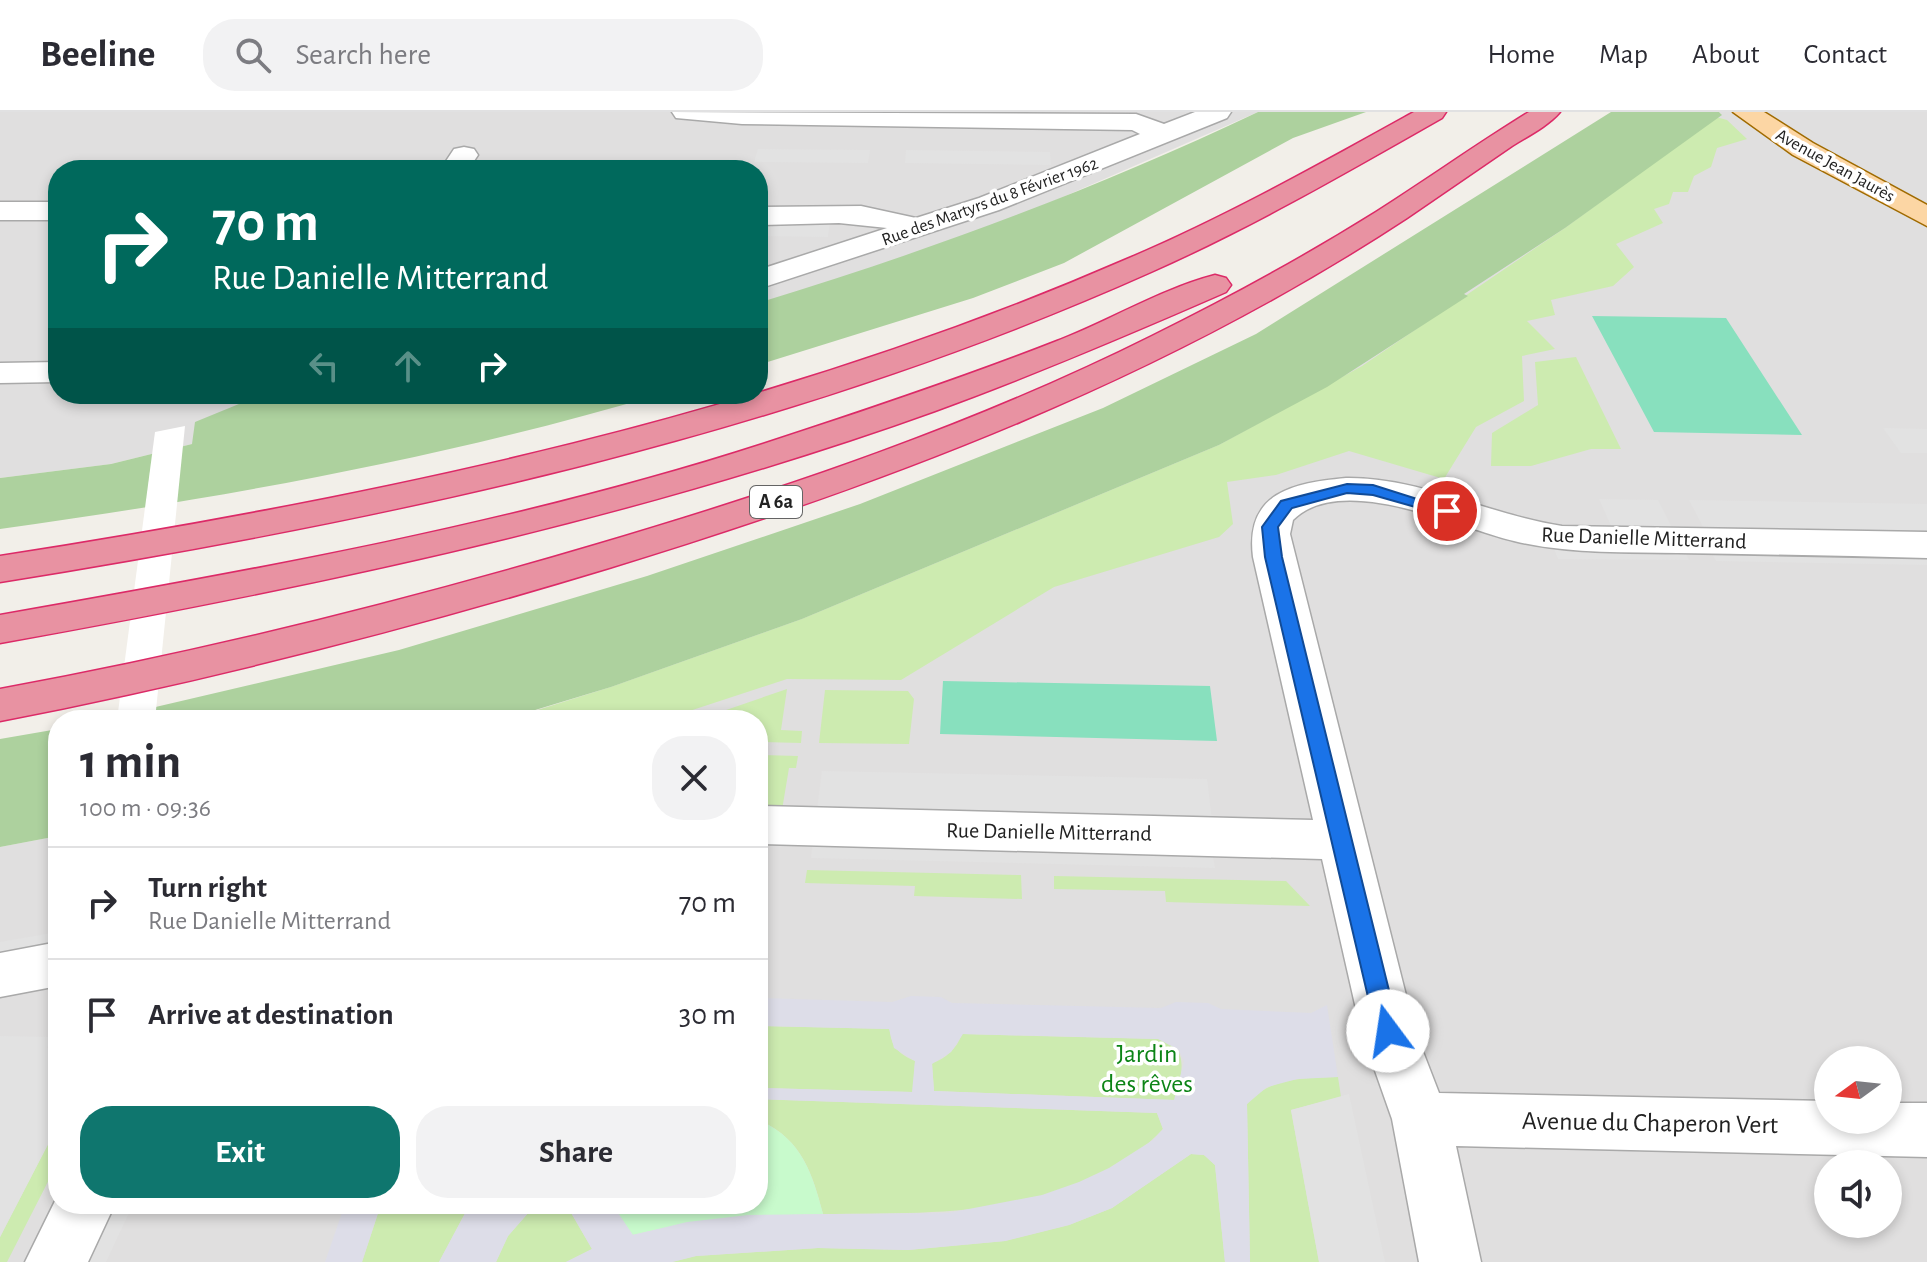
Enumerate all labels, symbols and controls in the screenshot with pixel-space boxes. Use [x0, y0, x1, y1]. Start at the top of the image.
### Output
search box [203, 19, 763, 91]
icon: search [231, 33, 275, 77]
text: Beeline [40, 36, 155, 74]
text: Search here [295, 40, 431, 70]
text: Home [1488, 41, 1555, 69]
text: Map [1599, 41, 1648, 69]
text: About [1692, 41, 1760, 69]
text: Contact [1804, 41, 1887, 69]
street label: Avenue Jean Jaurès [1773, 126, 1897, 206]
street label: Rue des Martyrs du 8 Février 1962 [879, 154, 1101, 250]
icon: right [80, 192, 184, 296]
text: 70 m [212, 195, 319, 251]
text: Rue Danielle Mitterrand [212, 260, 548, 296]
icon: left [302, 344, 346, 388]
icon: ahead [386, 344, 430, 388]
icon: right [470, 344, 514, 388]
pin [1413, 477, 1481, 545]
road number: A 6a [750, 486, 802, 518]
icon: arrive [1425, 489, 1469, 533]
street label: Rue Danielle Mitterrand [1541, 523, 1747, 553]
button: close [652, 736, 736, 820]
text: 1 min [80, 739, 181, 787]
text: 100 m · 09:36 [80, 795, 211, 821]
street label: Rue Danielle Mitterrand [946, 819, 1152, 845]
text: Turn right [148, 873, 267, 903]
icon: right [80, 881, 124, 925]
text: 70 m [679, 888, 736, 918]
text: Rue Danielle Mitterrand [148, 908, 391, 934]
position arrow [1346, 989, 1430, 1073]
icon: arrive [80, 993, 124, 1037]
text: Arrive at destination [148, 1000, 394, 1030]
text: 30 m [679, 1000, 736, 1030]
park label: Jardin des rêves [1101, 1041, 1193, 1097]
north arrow [1814, 1046, 1902, 1134]
map controls [1814, 1046, 1902, 1238]
button: Exit [80, 1106, 400, 1198]
button: Share [416, 1106, 736, 1198]
street label: Avenue du Chaperon Vert [1522, 1108, 1778, 1138]
button: sound [1814, 1150, 1902, 1238]

